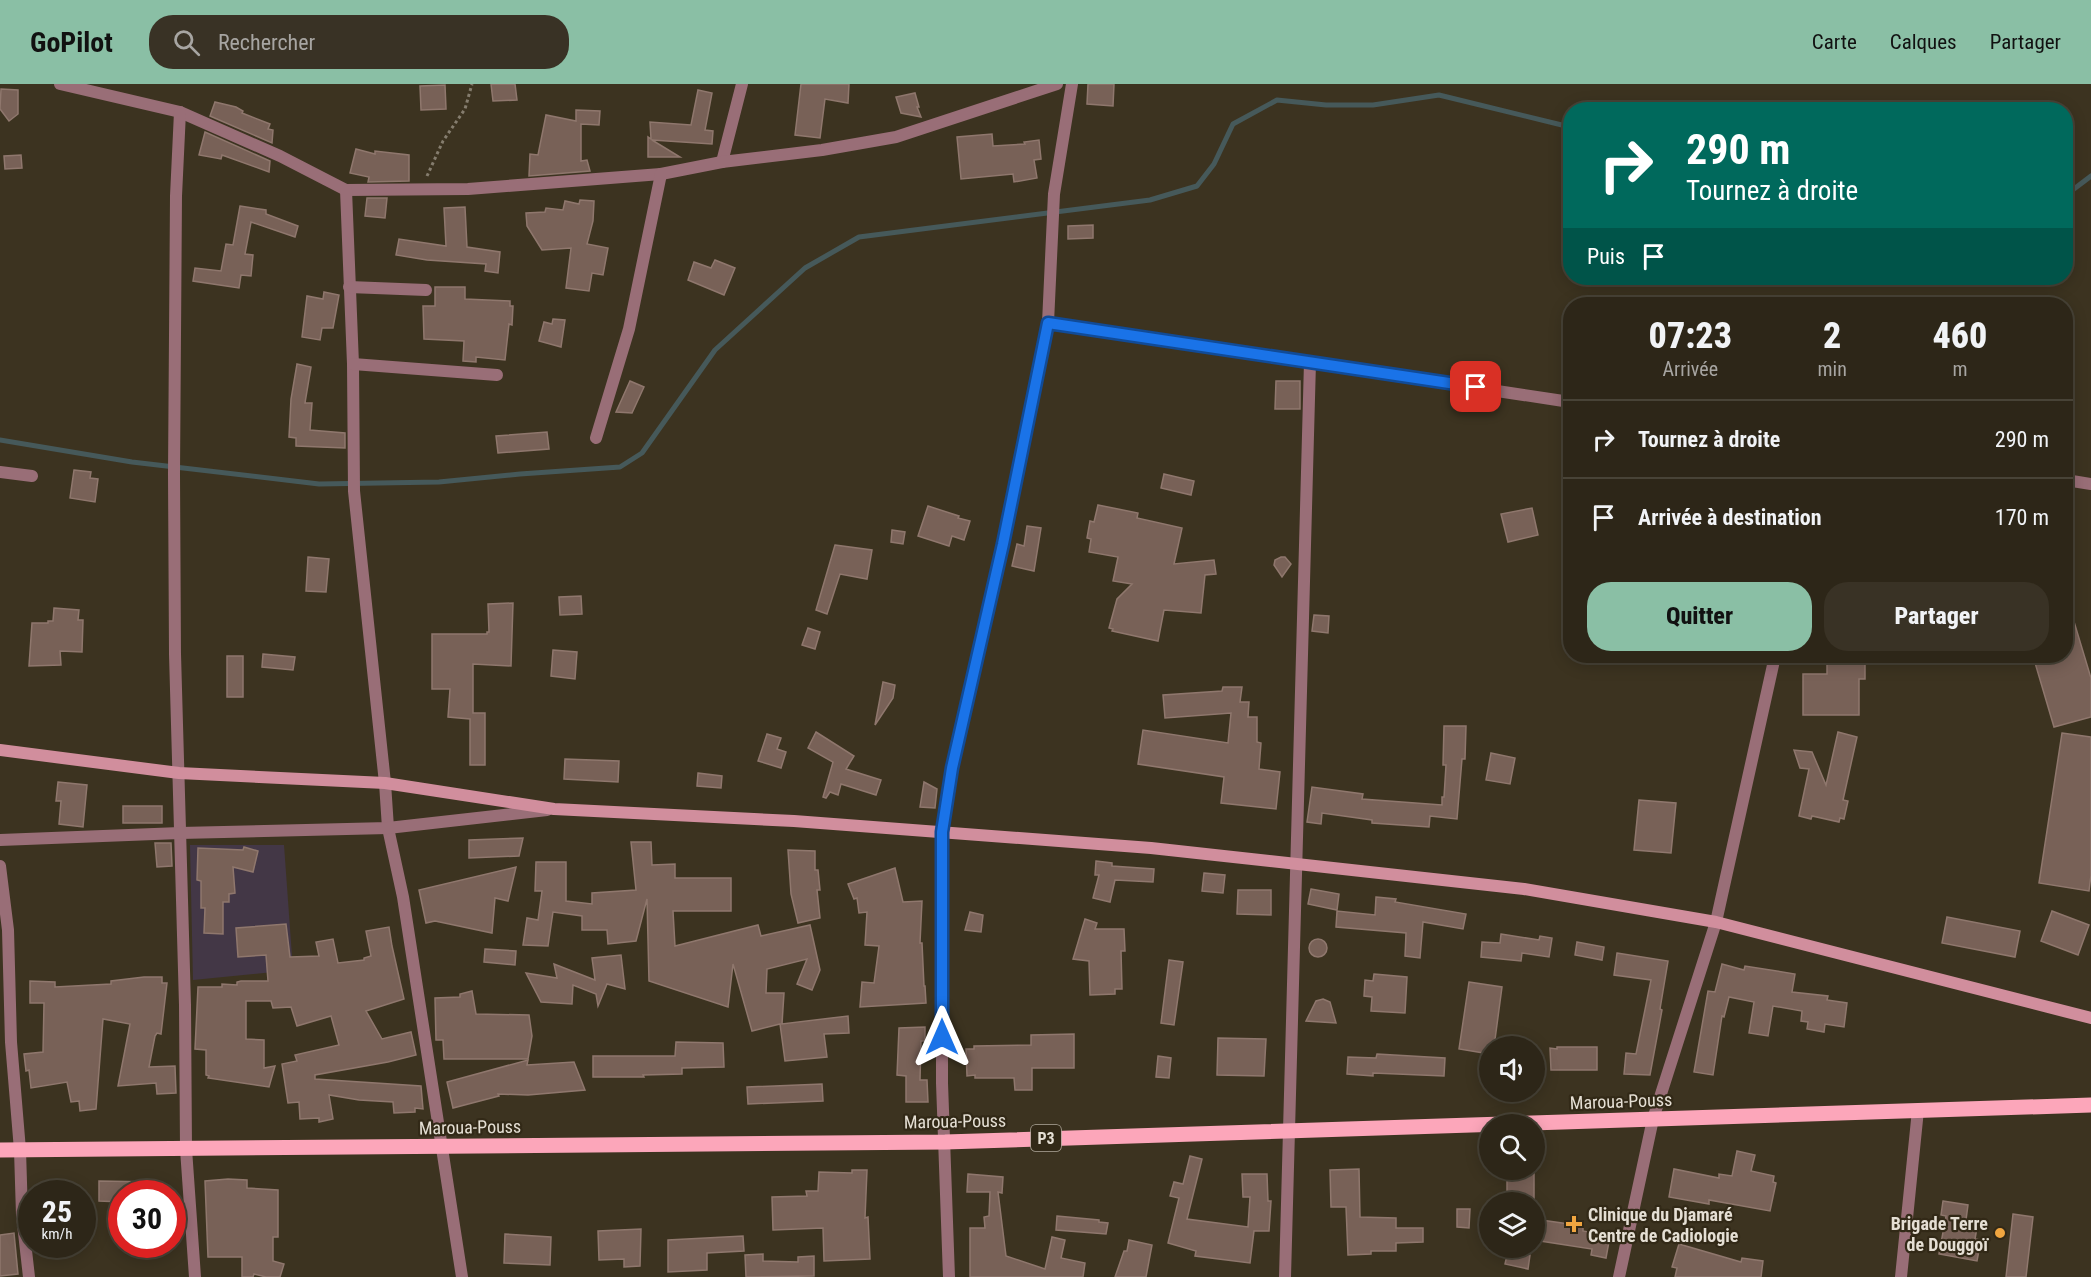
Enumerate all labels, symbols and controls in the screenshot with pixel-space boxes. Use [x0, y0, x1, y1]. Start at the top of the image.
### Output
search box [149, 15, 569, 69]
text: GoPilot [30, 26, 113, 59]
icon: search [170, 26, 203, 59]
text: Rechercher [218, 30, 315, 55]
text: Carte [1812, 30, 1857, 54]
text: Calques [1890, 30, 1957, 54]
text: Partager [1990, 30, 2061, 54]
text: 290 m [1686, 125, 1791, 174]
icon: right [1587, 126, 1665, 204]
text: Tournez à droite [1686, 175, 1858, 207]
icon: arrive [1637, 240, 1670, 273]
text: Puis [1587, 244, 1625, 269]
text: 07:23 [1649, 315, 1732, 357]
text: 2 [1823, 315, 1841, 357]
text: 460 [1932, 315, 1987, 357]
text: Arrivée [1663, 357, 1718, 381]
text: min [1818, 357, 1847, 381]
text: m [1952, 357, 1967, 381]
pin [1450, 361, 1501, 412]
icon: arrive [1459, 370, 1492, 403]
icon: right [1587, 423, 1620, 456]
text: Tournez à droite [1638, 427, 1780, 452]
text: 290 m [1995, 427, 2049, 452]
icon: arrive [1587, 501, 1620, 534]
text: Arrivée à destination [1638, 505, 1822, 530]
text: 170 m [1995, 505, 2049, 530]
button: Quitter [1587, 582, 1812, 651]
button: Partager [1824, 582, 2049, 651]
position arrow [910, 1005, 974, 1069]
map controls [1479, 1036, 1545, 1258]
button: sound [1479, 1036, 1545, 1102]
street label: Maroua-Pouss [1569, 1089, 1673, 1113]
street label: Maroua-Pouss [904, 1110, 1006, 1132]
button: search [1479, 1114, 1545, 1180]
street label: Maroua-Pouss [419, 1116, 521, 1138]
road number: P3 [1031, 1125, 1061, 1151]
speed limit sign: 30 [108, 1180, 186, 1258]
button: layers [1479, 1192, 1545, 1258]
text: 25 [42, 1194, 72, 1229]
place label: Clinique du Djamaré Centre de Cadiologie [1588, 1204, 1739, 1246]
place label: Brigade Terre de Douggoï [1891, 1213, 1989, 1255]
marker: Clinique du Djamaré Centre de Cadiologie [1565, 1215, 1583, 1233]
text: km/h [42, 1225, 72, 1243]
marker: Brigade Terre de Douggoï [1993, 1226, 2007, 1240]

